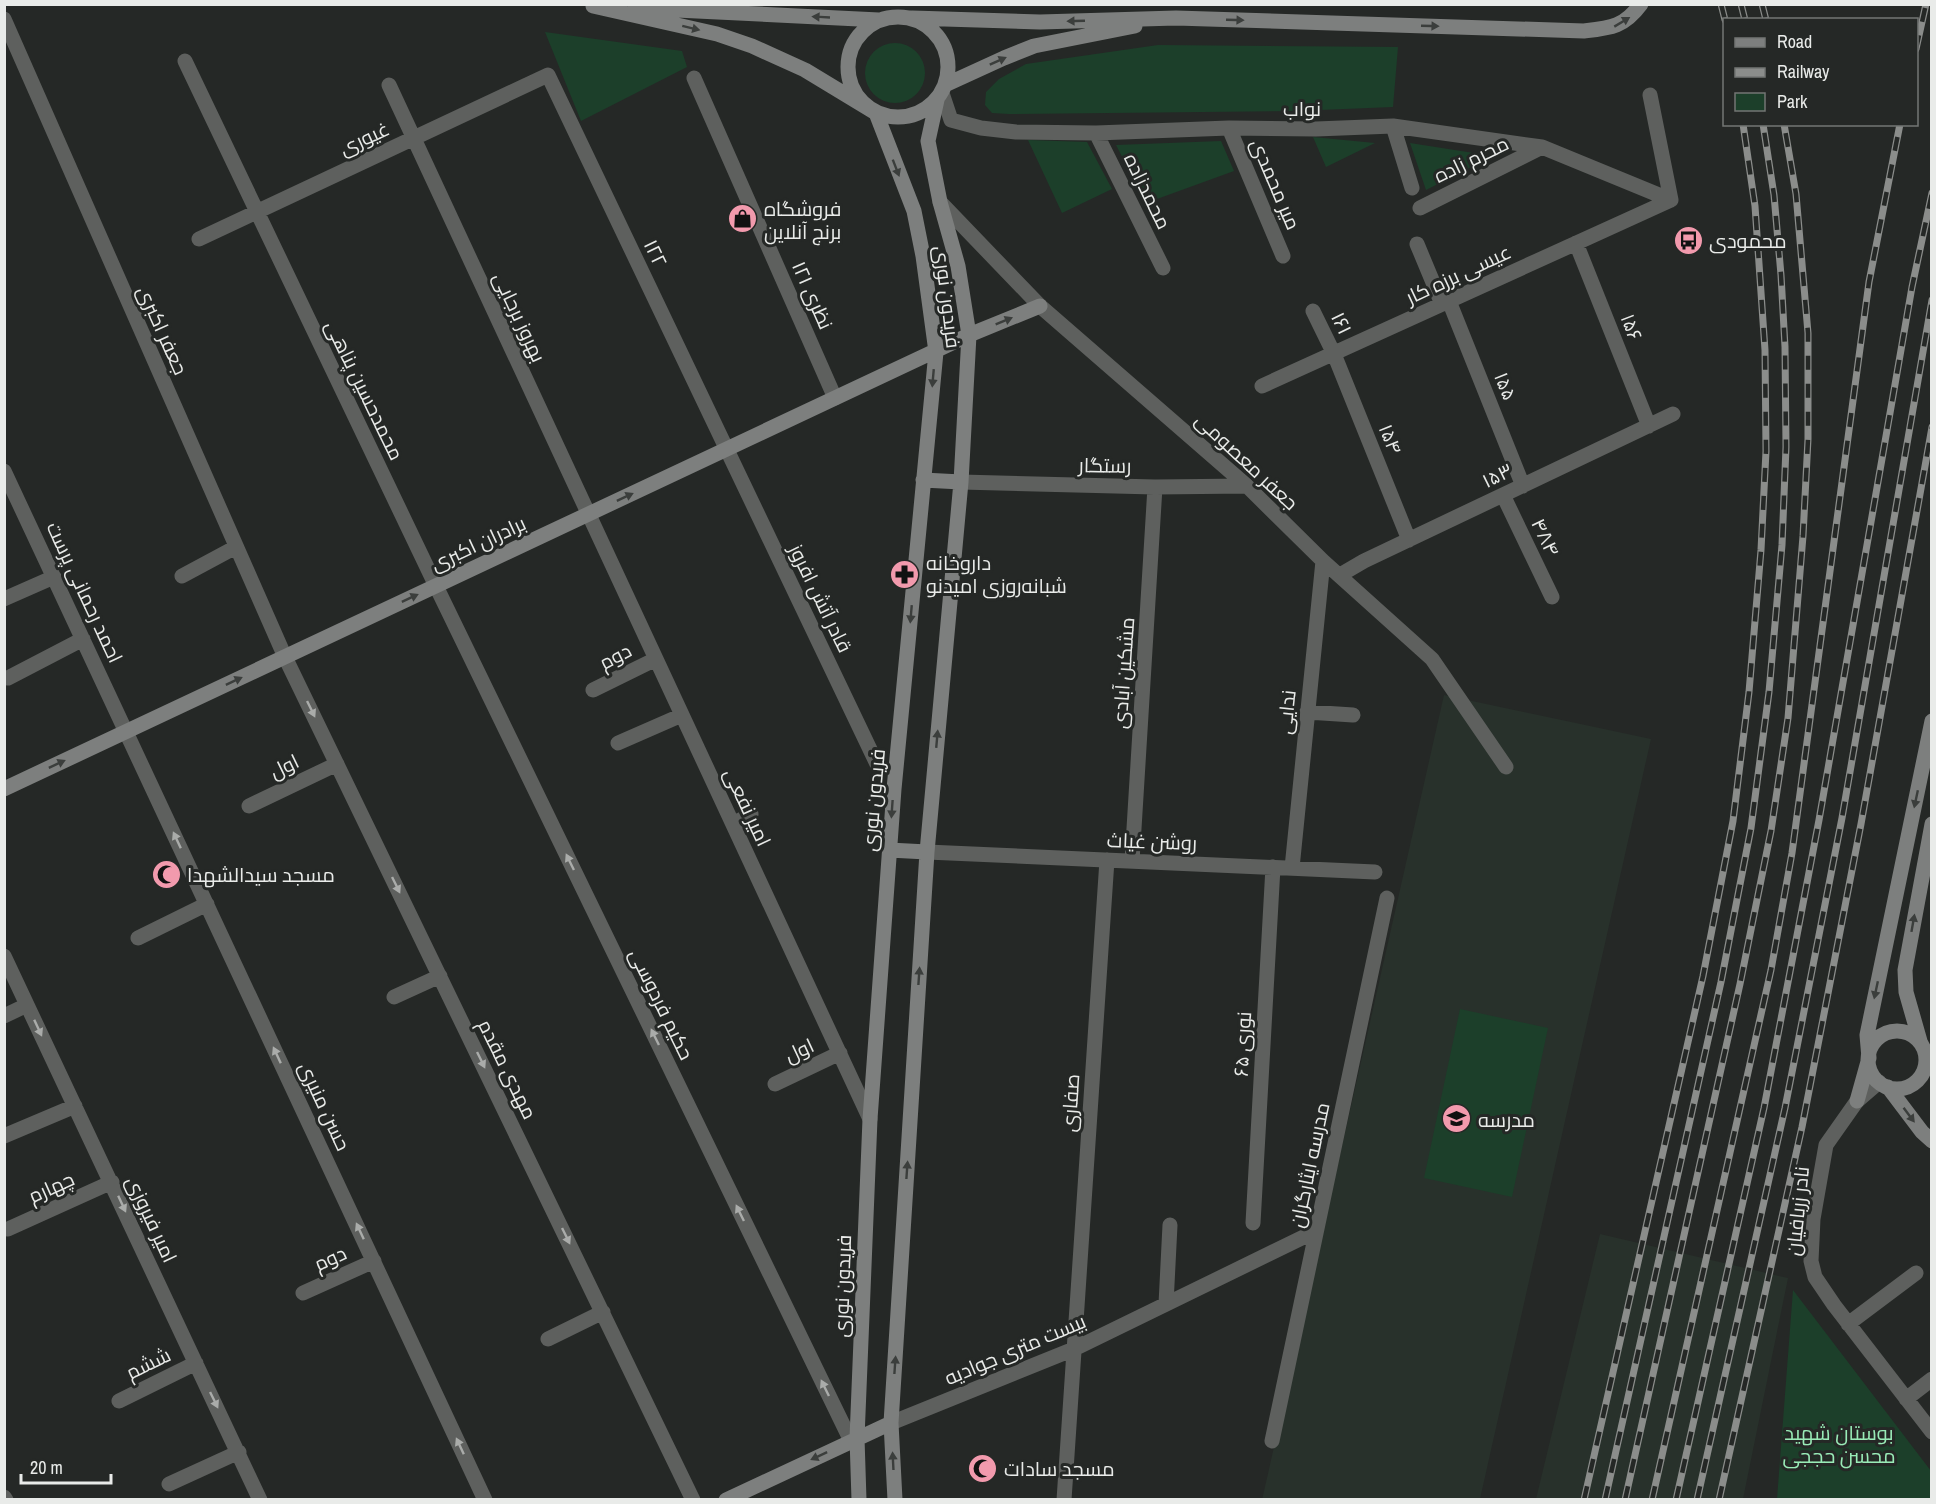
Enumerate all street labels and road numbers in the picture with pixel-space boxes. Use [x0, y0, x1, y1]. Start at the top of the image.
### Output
street label: نواب [1283, 95, 1321, 122]
street label: غیوری [335, 115, 393, 161]
street label: محرم زاده [1429, 129, 1513, 190]
street label: میر محمدی [1245, 134, 1307, 234]
street label: محمدزاده [1118, 149, 1178, 233]
street label: ۱۲۲ [638, 235, 674, 271]
street label: عیسی برزه کار [1400, 238, 1515, 311]
street label: فریدون نوری [928, 244, 968, 350]
street label: نظری ۱۲۱ [786, 257, 840, 333]
street label: بهروز برجایی [487, 268, 553, 366]
street label: جعفر اکبری [131, 281, 195, 379]
street label: ۱۶۱ [1325, 307, 1359, 339]
street label: ۱۵۶ [1615, 310, 1649, 344]
street label: محمدحسین پناهی [319, 316, 411, 464]
street label: ۱۵۵ [1488, 368, 1524, 404]
street label: جعفر معصومی [1190, 406, 1304, 516]
street label: ۱۵۴ [1373, 420, 1409, 458]
street label: رستگار [1077, 451, 1132, 479]
street label: ۱۵۳ [1477, 456, 1517, 494]
street label: برادران اکبری [426, 509, 530, 577]
street label: ۴۸۴ [1525, 514, 1567, 560]
street label: احمد رحمانی پرست [40, 517, 130, 667]
street label: قادر آتش افروز [783, 538, 859, 657]
street label: مشکین آبادی [1106, 616, 1140, 730]
street label: دوم [594, 636, 636, 676]
street label: ندایی [1270, 688, 1302, 736]
street label: اول [265, 747, 303, 785]
street label: فریدون نوری [855, 747, 891, 853]
street label: امیر نفعی [718, 764, 778, 850]
street label: روشن غیاث [1106, 826, 1198, 856]
street label: حکیم فردوسی [622, 944, 701, 1065]
street label: نوری ۶۵ [1227, 1011, 1257, 1077]
street label: مهدی مقدم [471, 1015, 544, 1124]
street label: اول [780, 1032, 818, 1068]
street label: حسن منیری [293, 1057, 357, 1155]
street label: صفاری [1055, 1073, 1085, 1133]
street label: مدرسه ایثارگران [1283, 1100, 1335, 1230]
street label: چهارم [24, 1165, 79, 1210]
street label: نادر زربافیان [1779, 1165, 1815, 1257]
street label: امیر فیروزی [120, 1171, 184, 1267]
street label: فریدون نوری [827, 1234, 857, 1338]
street label: دوم [309, 1239, 351, 1278]
street label: بیست متری جوادیه [940, 1307, 1090, 1391]
street label: ششم [121, 1341, 175, 1386]

